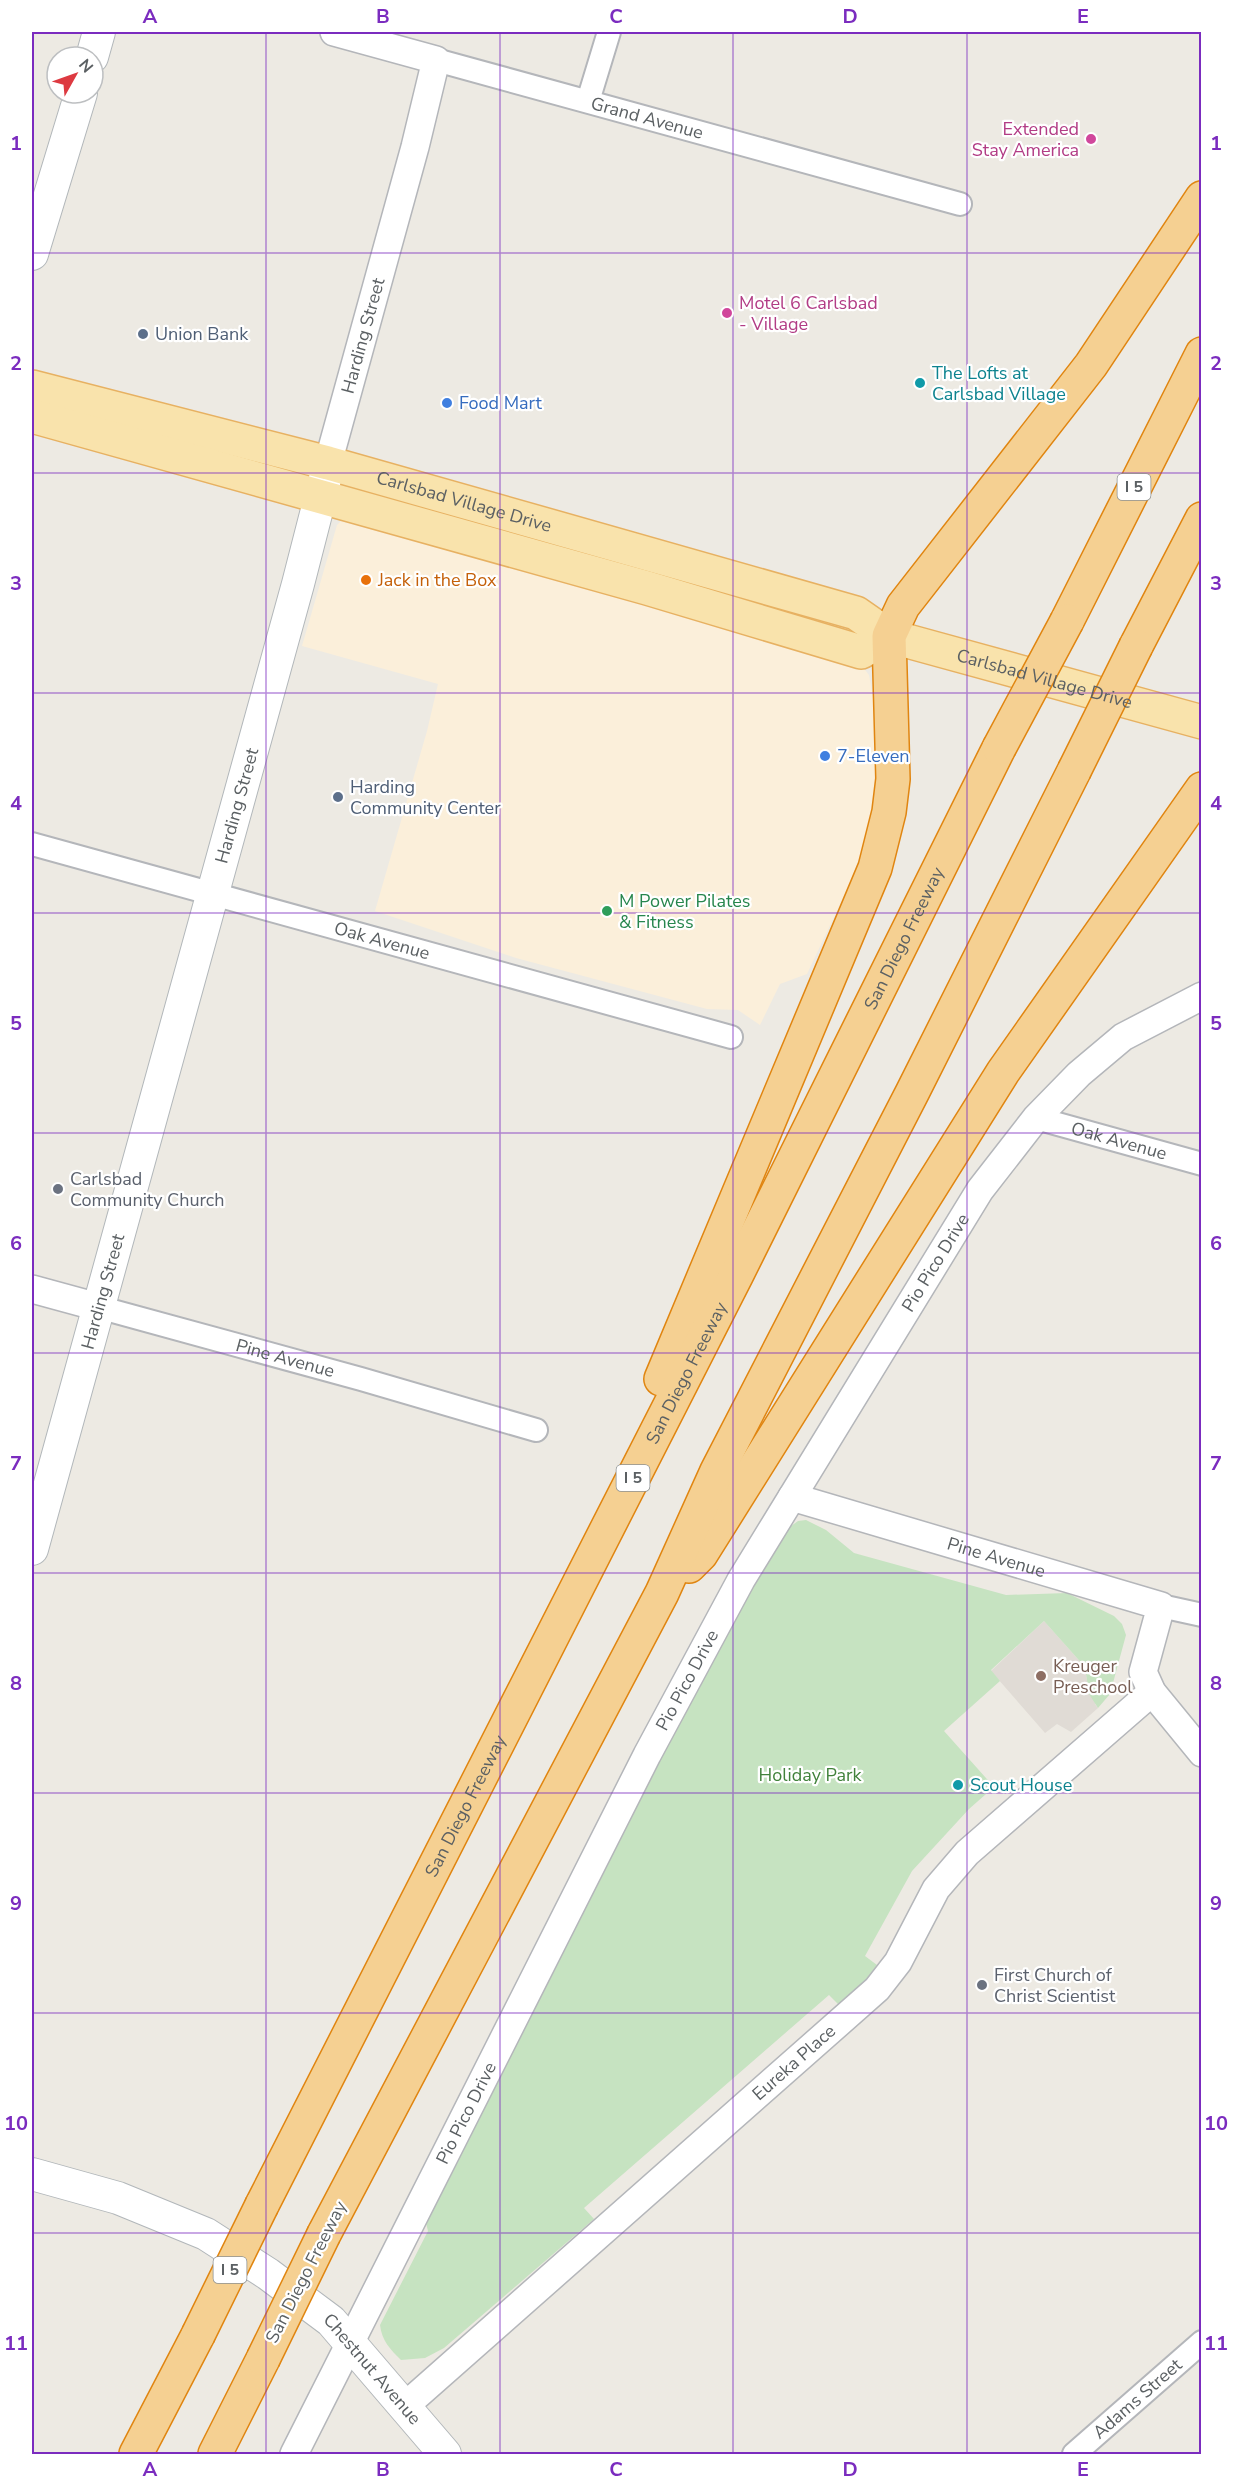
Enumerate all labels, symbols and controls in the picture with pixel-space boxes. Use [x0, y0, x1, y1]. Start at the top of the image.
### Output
text: A [143, 3, 158, 30]
text: B [376, 3, 390, 30]
text: C [609, 3, 623, 30]
text: D [842, 3, 858, 30]
text: E [1077, 3, 1089, 30]
north arrow [45, 45, 105, 105]
text: N [73, 54, 98, 78]
street label: Grand Avenue [588, 91, 706, 145]
place label: Extended Stay America [972, 117, 1079, 162]
text: 1 [10, 130, 22, 157]
text: 1 [1210, 130, 1222, 157]
marker: Extended Stay America [1084, 132, 1098, 146]
street label: Harding Street [336, 275, 391, 396]
place label: Motel 6 Carlsbad - Village [739, 291, 878, 336]
marker: Motel 6 Carlsbad - Village [720, 306, 734, 320]
place label: Union Bank [155, 322, 249, 346]
marker: Union Bank [136, 327, 150, 341]
text: 2 [10, 350, 22, 377]
text: 2 [1210, 350, 1222, 377]
place label: The Lofts at Carlsbad Village [932, 361, 1066, 406]
marker: The Lofts at Carlsbad Village [913, 376, 927, 390]
place label: Food Mart [459, 391, 543, 415]
marker: Food Mart [440, 396, 454, 410]
street label: Carlsbad Village Drive [374, 465, 554, 538]
road number: I 5 [1118, 474, 1150, 500]
place label: Jack in the Box [377, 568, 497, 592]
text: 3 [10, 570, 22, 597]
text: 3 [1210, 570, 1222, 597]
marker: Jack in the Box [359, 573, 373, 587]
street label: Carlsbad Village Drive [954, 643, 1135, 714]
place label: 7-Eleven [837, 744, 910, 768]
street label: Harding Street [210, 745, 264, 866]
marker: 7-Eleven [818, 749, 832, 763]
place label: Harding Community Center [350, 775, 501, 820]
text: 4 [10, 790, 22, 817]
marker: Harding Community Center [331, 790, 345, 804]
text: 4 [1210, 790, 1222, 817]
street label: San Diego Freeway [858, 862, 950, 1014]
place label: M Power Pilates & Fitness [619, 889, 750, 934]
marker: M Power Pilates & Fitness [600, 904, 614, 918]
street label: Oak Avenue [331, 916, 432, 965]
text: 5 [10, 1010, 22, 1037]
text: 5 [1210, 1010, 1222, 1037]
street label: Oak Avenue [1068, 1116, 1169, 1166]
place label: Carlsbad Community Church [70, 1167, 224, 1212]
marker: Carlsbad Community Church [51, 1182, 65, 1196]
street label: Pio Pico Drive [896, 1209, 975, 1316]
text: 6 [10, 1230, 22, 1257]
street label: Harding Street [76, 1230, 130, 1352]
text: 6 [1210, 1230, 1222, 1257]
street label: San Diego Freeway [640, 1297, 733, 1448]
street label: Pine Avenue [233, 1333, 337, 1383]
text: 7 [10, 1450, 22, 1477]
text: 7 [1210, 1450, 1222, 1477]
road number: I 5 [616, 1465, 650, 1491]
street label: Pine Avenue [944, 1531, 1048, 1583]
street label: Pio Pico Drive [650, 1625, 724, 1735]
place label: Kreuger Preschool [1053, 1654, 1133, 1699]
marker: Kreuger Preschool [1034, 1669, 1048, 1683]
text: 8 [10, 1670, 22, 1697]
text: 8 [1210, 1670, 1222, 1697]
street label: San Diego Freeway [419, 1730, 512, 1881]
park label: Holiday Park [759, 1763, 862, 1787]
place label: Scout House [970, 1773, 1072, 1797]
marker: Scout House [951, 1778, 965, 1792]
text: 9 [10, 1890, 22, 1917]
text: 9 [1210, 1890, 1222, 1917]
place label: First Church of Christ Scientist [994, 1963, 1116, 2008]
marker: First Church of Christ Scientist [975, 1978, 989, 1992]
street label: Eureka Place [747, 2019, 841, 2106]
street label: Pio Pico Drive [430, 2058, 502, 2168]
text: 10 [4, 2110, 28, 2137]
text: 10 [1204, 2110, 1228, 2137]
street label: San Diego Freeway [260, 2196, 353, 2347]
road number: I 5 [214, 2257, 246, 2283]
street label: Chestnut Avenue [319, 2308, 427, 2430]
text: 11 [4, 2330, 28, 2357]
text: 11 [1204, 2330, 1228, 2357]
street label: Adams Street [1088, 2353, 1187, 2444]
text: A [143, 2456, 158, 2483]
text: B [376, 2456, 390, 2483]
text: C [609, 2456, 623, 2483]
text: D [842, 2456, 858, 2483]
text: E [1077, 2456, 1089, 2483]

